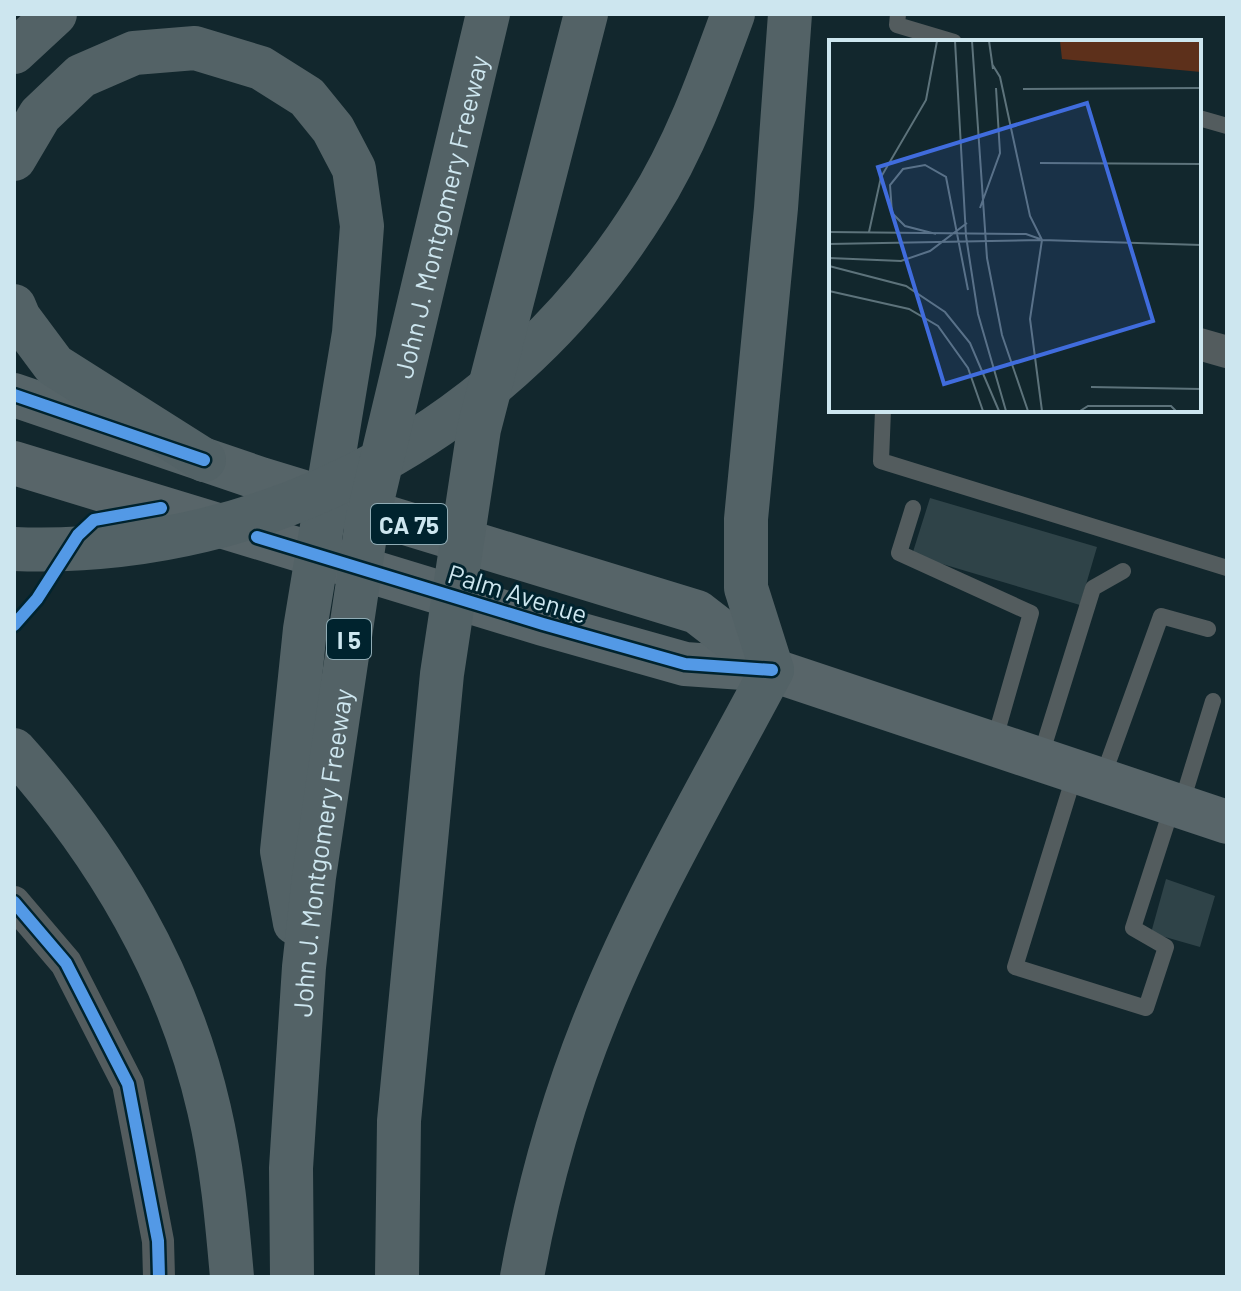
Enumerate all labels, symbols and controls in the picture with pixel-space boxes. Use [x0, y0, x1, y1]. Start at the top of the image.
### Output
inset map [829, 40, 1201, 412]
street label: John J. Montgomery Freeway [386, 52, 493, 381]
road number: CA 75 [371, 504, 447, 544]
street label: Palm Avenue [445, 557, 591, 629]
road number: I 5 [327, 619, 371, 659]
street label: John J. Montgomery Freeway [285, 686, 357, 1018]

